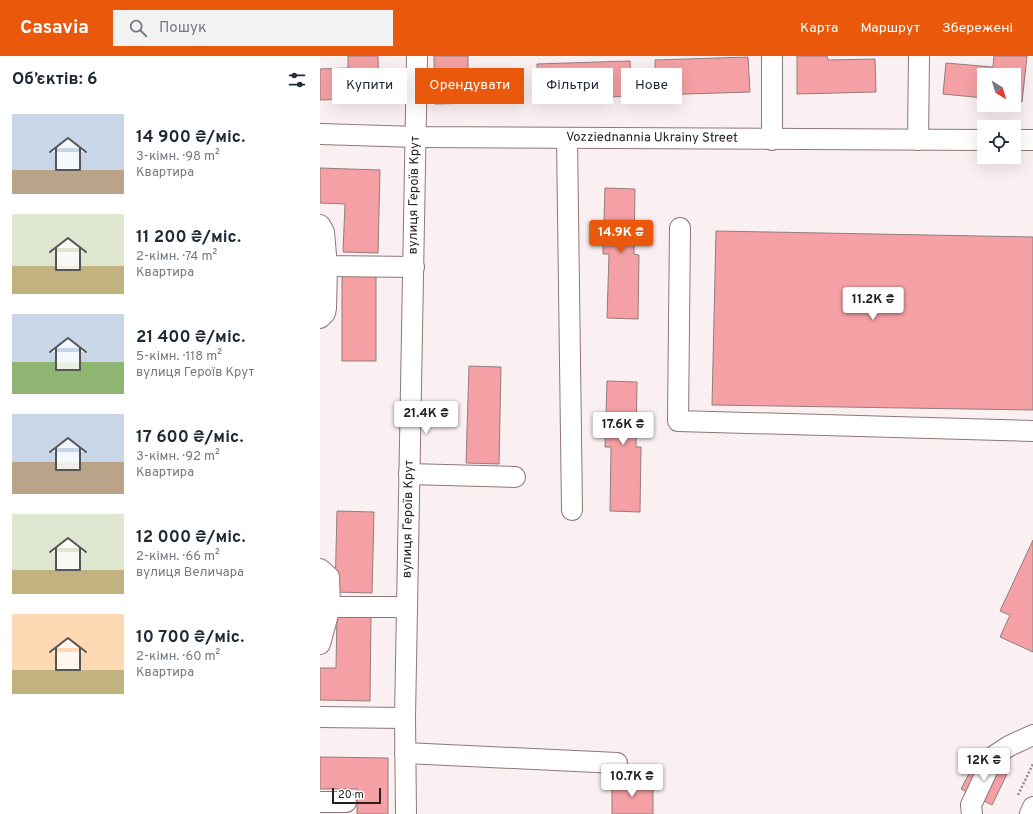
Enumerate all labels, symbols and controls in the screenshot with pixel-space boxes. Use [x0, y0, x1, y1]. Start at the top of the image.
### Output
search box [113, 10, 393, 46]
text: Casavia [20, 16, 89, 40]
icon: search [127, 17, 149, 39]
text: Пошук [159, 19, 207, 38]
text: Карта [800, 20, 838, 37]
text: Маршрут [860, 20, 920, 37]
text: Збережені [942, 20, 1013, 37]
chip: Купити [332, 68, 407, 104]
chip: Орендувати [415, 68, 524, 104]
chip: Фільтри [532, 68, 613, 104]
chip: Нове [621, 68, 682, 104]
north arrow [977, 68, 1021, 112]
map controls [977, 68, 1021, 164]
text: Об’єктів: 6 [12, 69, 97, 91]
icon: filters [286, 69, 308, 91]
button: locate [977, 120, 1021, 164]
text: 14 900 ₴/міс. [136, 127, 245, 149]
icon: home [44, 130, 92, 178]
street label: Vozziednannia Ukrainy Street [566, 130, 738, 147]
street label: вулиця Героїв Крут [405, 136, 424, 254]
text: 3-кімн. · 98 m² [136, 149, 220, 165]
text: Квартира [136, 165, 194, 181]
pin: 14.9K ₴ [584, 220, 658, 254]
text: 14.9K ₴ [598, 225, 644, 241]
text: 11 200 ₴/міс. [136, 227, 241, 249]
icon: home [44, 230, 92, 278]
text: 2-кімн. · 74 m² [136, 249, 217, 265]
text: Квартира [136, 265, 194, 281]
pin: 11.2K ₴ [836, 287, 910, 321]
text: 11.2K ₴ [852, 292, 894, 308]
text: 21 400 ₴/міс. [136, 327, 245, 349]
icon: home [44, 330, 92, 378]
text: 5-кімн. · 118 m² [136, 349, 222, 365]
text: вулиця Героїв Крут [136, 365, 254, 381]
pin: 21.4K ₴ [389, 401, 463, 435]
text: 21.4K ₴ [403, 406, 449, 422]
pin: 17.6K ₴ [586, 412, 660, 446]
text: 17.6K ₴ [602, 417, 644, 433]
text: 17 600 ₴/міс. [136, 427, 244, 449]
icon: home [44, 430, 92, 478]
text: 3-кімн. · 92 m² [136, 449, 220, 465]
street label: вулиця Героїв Крут [400, 460, 418, 578]
text: Квартира [136, 465, 194, 481]
text: 12 000 ₴/міс. [136, 527, 246, 549]
icon: home [44, 530, 92, 578]
text: 2-кімн. · 66 m² [136, 549, 220, 565]
text: вулиця Величара [136, 565, 244, 581]
text: 10 700 ₴/міс. [136, 627, 244, 649]
icon: home [44, 630, 92, 678]
text: 2-кімн. · 60 m² [136, 649, 220, 665]
text: Квартира [136, 665, 194, 681]
pin: 12K ₴ [956, 748, 1012, 782]
text: 12K ₴ [967, 753, 1001, 769]
pin: 10.7K ₴ [595, 764, 669, 798]
text: 10.7K ₴ [610, 769, 654, 785]
scale bar [332, 786, 381, 805]
text: 20 m [338, 788, 364, 802]

